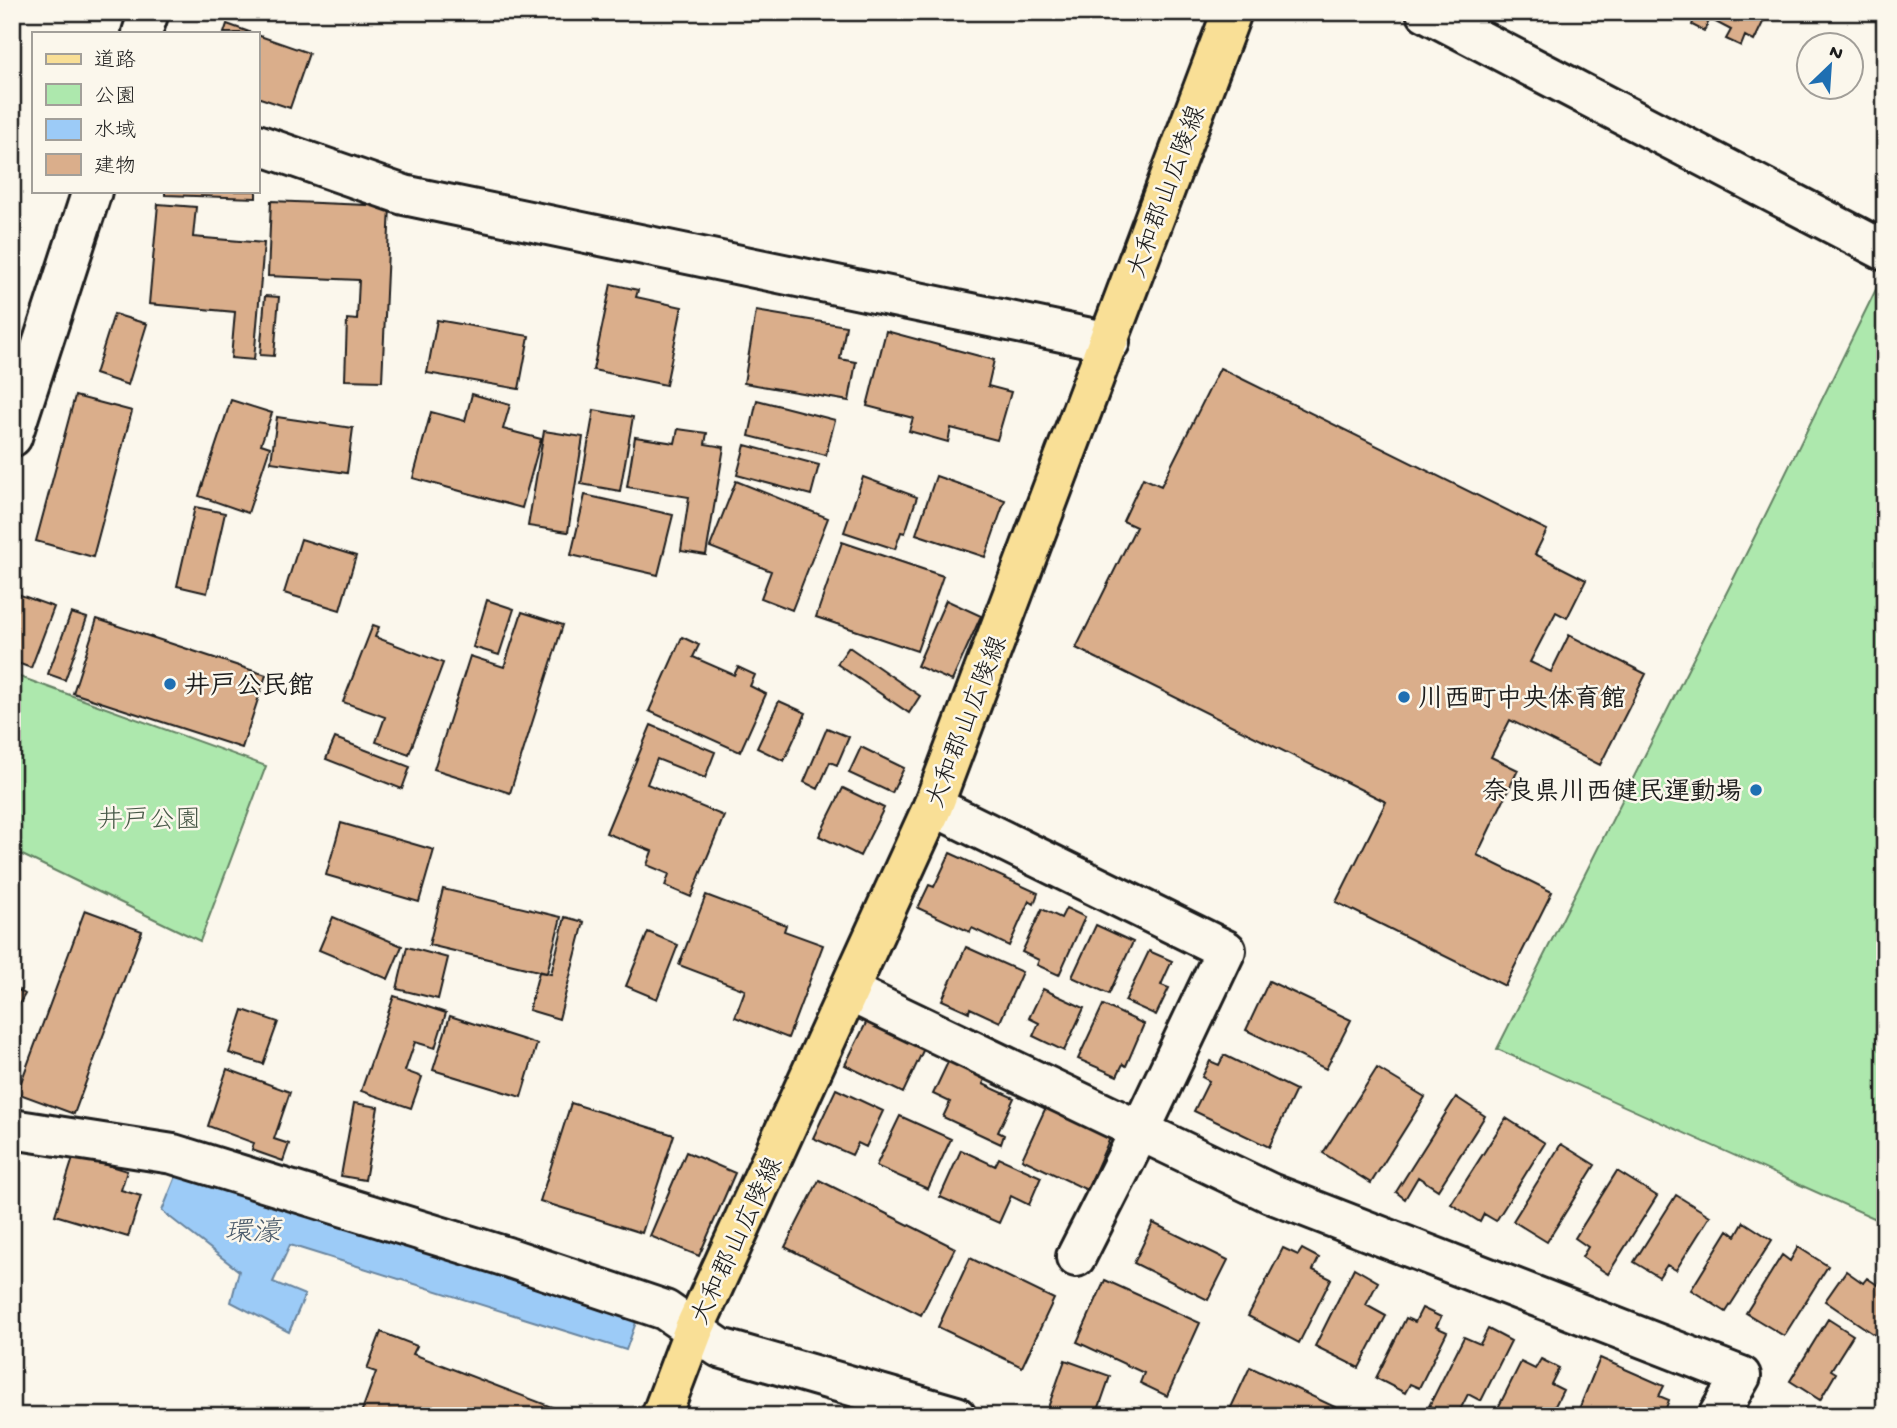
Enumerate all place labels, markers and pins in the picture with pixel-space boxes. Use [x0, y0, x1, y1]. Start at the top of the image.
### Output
place label: 井戸公民館 [184, 671, 314, 704]
marker: 井戸公民館 [162, 676, 178, 692]
place label: 川西町中央体育館 [1418, 684, 1626, 717]
marker: 川西町中央体育館 [1396, 689, 1412, 705]
place label: 奈良県川西健民運動場 [1482, 777, 1742, 810]
marker: 奈良県川西健民運動場 [1748, 782, 1764, 798]

